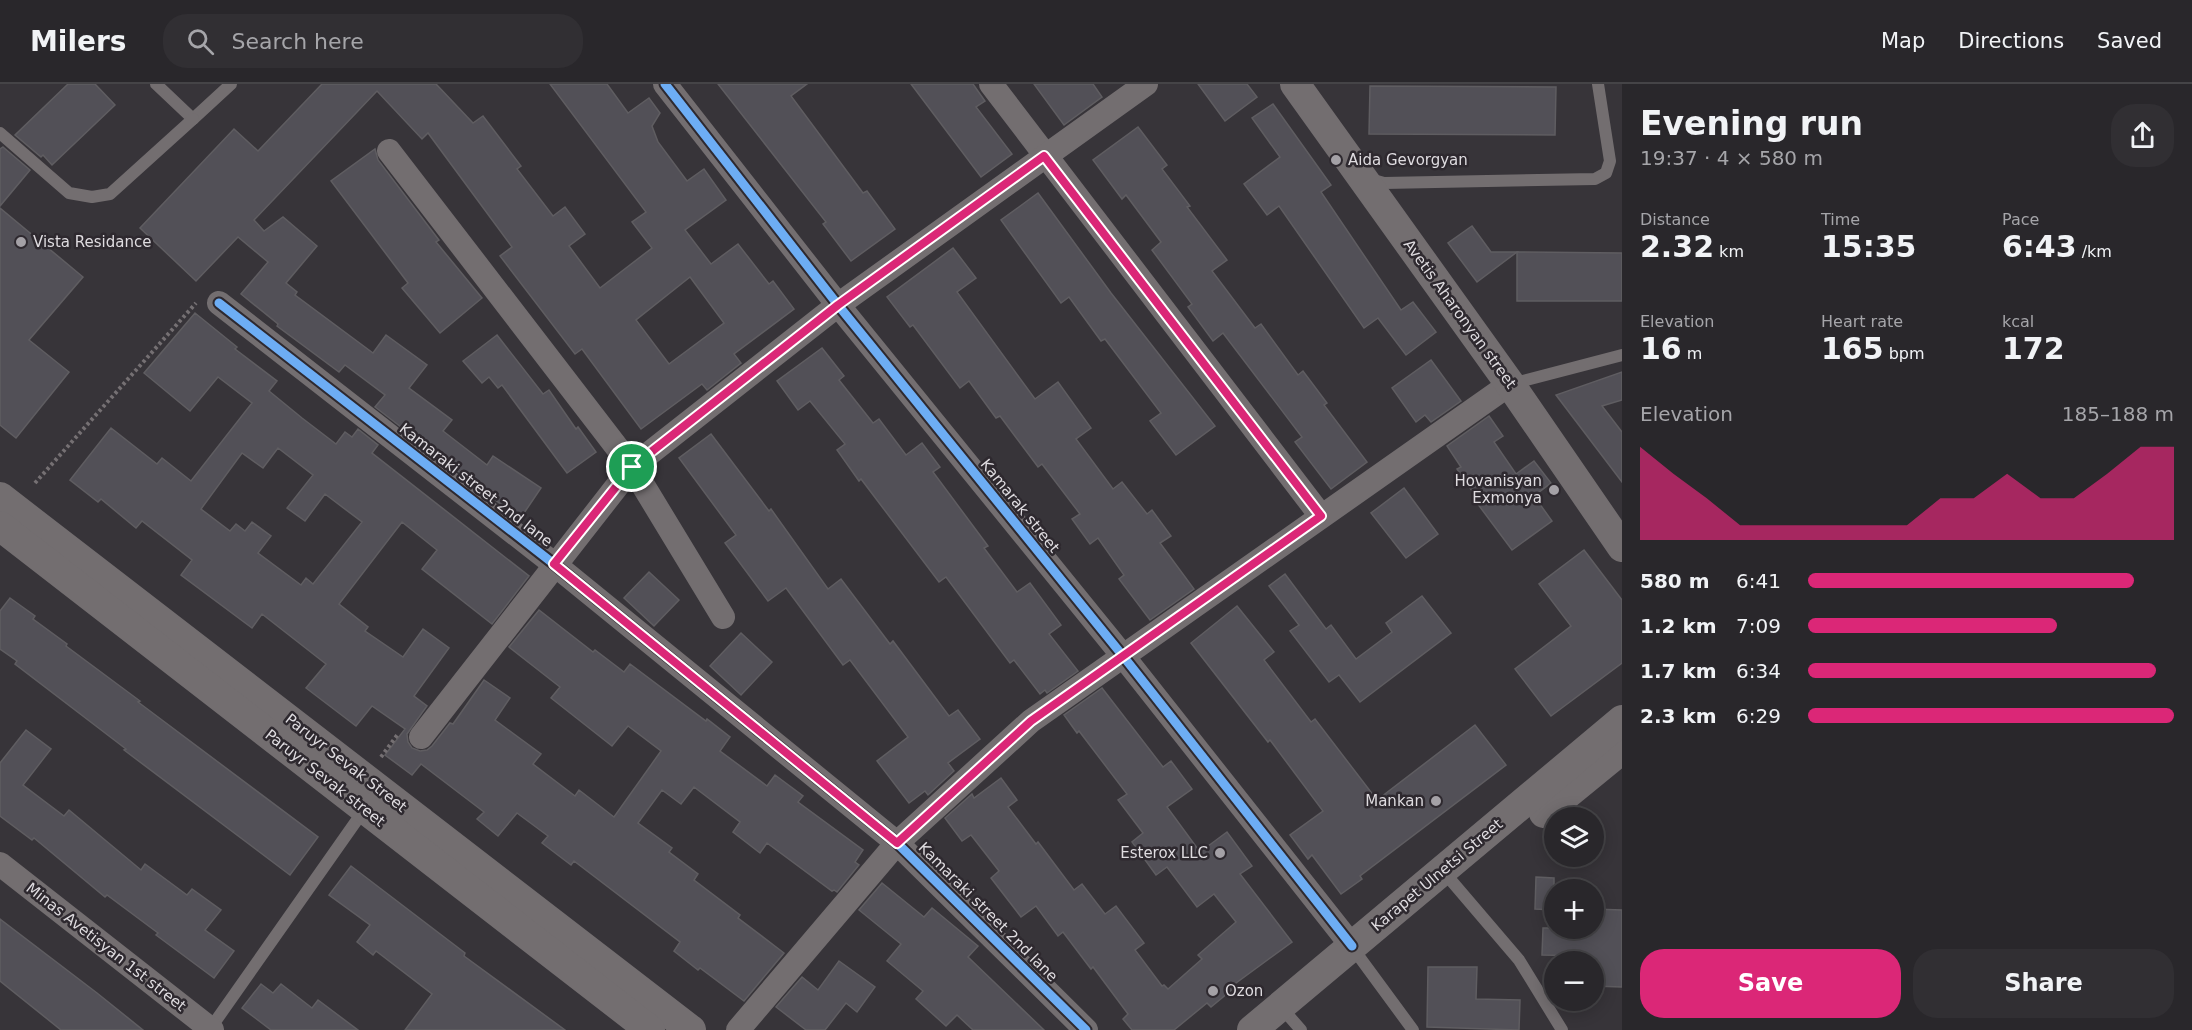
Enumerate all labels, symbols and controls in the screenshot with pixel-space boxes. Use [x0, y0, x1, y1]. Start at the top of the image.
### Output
search box [163, 14, 583, 68]
text: Milers [30, 25, 127, 58]
icon: search [184, 25, 217, 58]
text: Search here [232, 29, 364, 54]
text: Map [1881, 29, 1925, 53]
text: Directions [1958, 29, 2064, 53]
text: Saved [2097, 29, 2162, 53]
text: Evening run [1640, 104, 1863, 143]
button: share [2111, 104, 2174, 167]
text: 19:37 · 4 × 580 m [1640, 146, 1823, 170]
place label: Aida Gevorgyan [1348, 151, 1468, 169]
marker: Aida Gevorgyan [1329, 153, 1343, 167]
text: Distance [1640, 210, 1710, 229]
text: Time [1821, 210, 1860, 229]
text: Pace [2002, 210, 2039, 229]
text: 2.32 [1640, 229, 1714, 264]
text: 15:35 [1821, 229, 1917, 264]
text: 6:43 [2002, 229, 2077, 264]
place label: Vista Residance [33, 233, 151, 251]
marker: Vista Residance [14, 235, 28, 249]
street label: Avetis Aharonyan street [1400, 236, 1520, 392]
text: km [1714, 242, 1744, 261]
text: /km [2077, 242, 2112, 261]
text: Elevation [1640, 312, 1714, 331]
text: Heart rate [1821, 312, 1903, 331]
text: kcal [2002, 312, 2034, 331]
text: 16 [1640, 331, 1682, 366]
text: 165 [1821, 331, 1884, 366]
text: 172 [2002, 331, 2065, 366]
text: m [1682, 344, 1702, 363]
text: bpm [1884, 344, 1925, 363]
text: Elevation [1640, 402, 1733, 426]
text: 185–188 m [2062, 402, 2174, 426]
street label: Kamaraki street 2nd lane [396, 420, 556, 550]
pin [606, 441, 657, 492]
icon: arrive [615, 450, 648, 483]
street label: Kamarak street [977, 456, 1063, 557]
place label: Hovanisyan Exmonya [1454, 472, 1542, 507]
marker: Hovanisyan Exmonya [1547, 483, 1561, 497]
text: 580 m [1640, 569, 1710, 593]
text: 6:41 [1736, 569, 1781, 593]
text: 1.2 km [1640, 614, 1717, 638]
text: 7:09 [1736, 614, 1781, 638]
text: 1.7 km [1640, 659, 1717, 683]
text: 6:34 [1736, 659, 1781, 683]
text: 2.3 km [1640, 704, 1717, 728]
text: 6:29 [1736, 704, 1781, 728]
street label: Paruyr Sevak Street [282, 710, 410, 816]
street label: Paruyr Sevak street [261, 726, 389, 830]
place label: Mankan [1365, 792, 1424, 810]
marker: Mankan [1429, 794, 1443, 808]
map controls [1544, 807, 1604, 1011]
button: layers [1544, 807, 1604, 867]
street label: Karapet Ulnetsi Street [1368, 815, 1506, 935]
street label: Kamaraki street 2nd lane [915, 839, 1061, 985]
place label: Esterox LLC [1120, 844, 1208, 862]
marker: Esterox LLC [1213, 846, 1227, 860]
street label: Minas Avetisyan 1st street [22, 879, 190, 1015]
button: + [1544, 879, 1604, 939]
button: Save [1640, 949, 1901, 1018]
button: Share [1913, 949, 2174, 1018]
button: − [1544, 951, 1604, 1011]
place label: Ozon [1225, 982, 1263, 1000]
marker: Ozon [1206, 984, 1220, 998]

